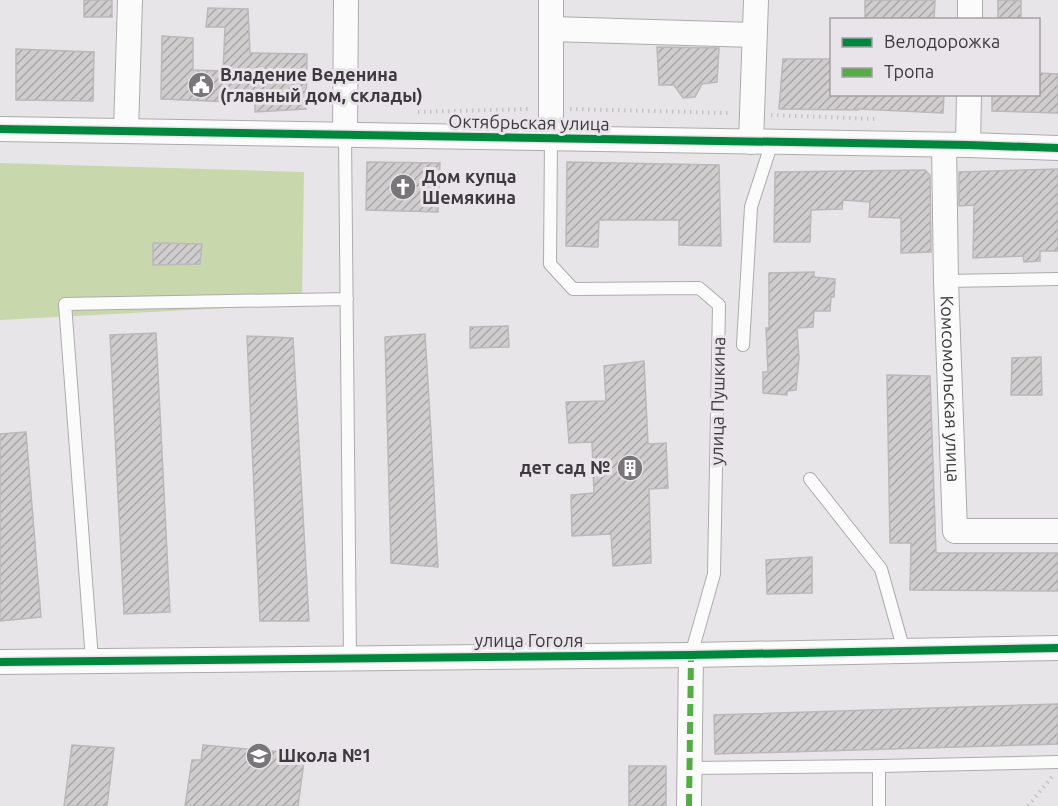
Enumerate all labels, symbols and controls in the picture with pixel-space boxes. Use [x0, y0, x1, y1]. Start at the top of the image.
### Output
legend [830, 18, 1040, 96]
text: Велодорожка [884, 31, 1000, 51]
text: Тропа [884, 61, 934, 81]
place label: Владение Веденина (главный дом, склады) [220, 64, 423, 106]
public building icon: Владение Веденина (главный дом, склады) [186, 70, 216, 100]
street label: Октябрьская улица [448, 111, 610, 133]
place label: Дом купца Шемякина [422, 166, 517, 207]
church icon: Дом купца Шемякина [388, 172, 418, 202]
street label: Комсомольская улица [938, 295, 964, 483]
street label: улица Пушкина [706, 336, 728, 466]
building icon: дет сад № [615, 453, 645, 483]
place label: дет сад № [520, 457, 610, 477]
street label: улица Гоголя [474, 630, 584, 650]
school or university icon: Школа №1 [244, 741, 274, 771]
place label: Школа №1 [278, 745, 372, 765]

